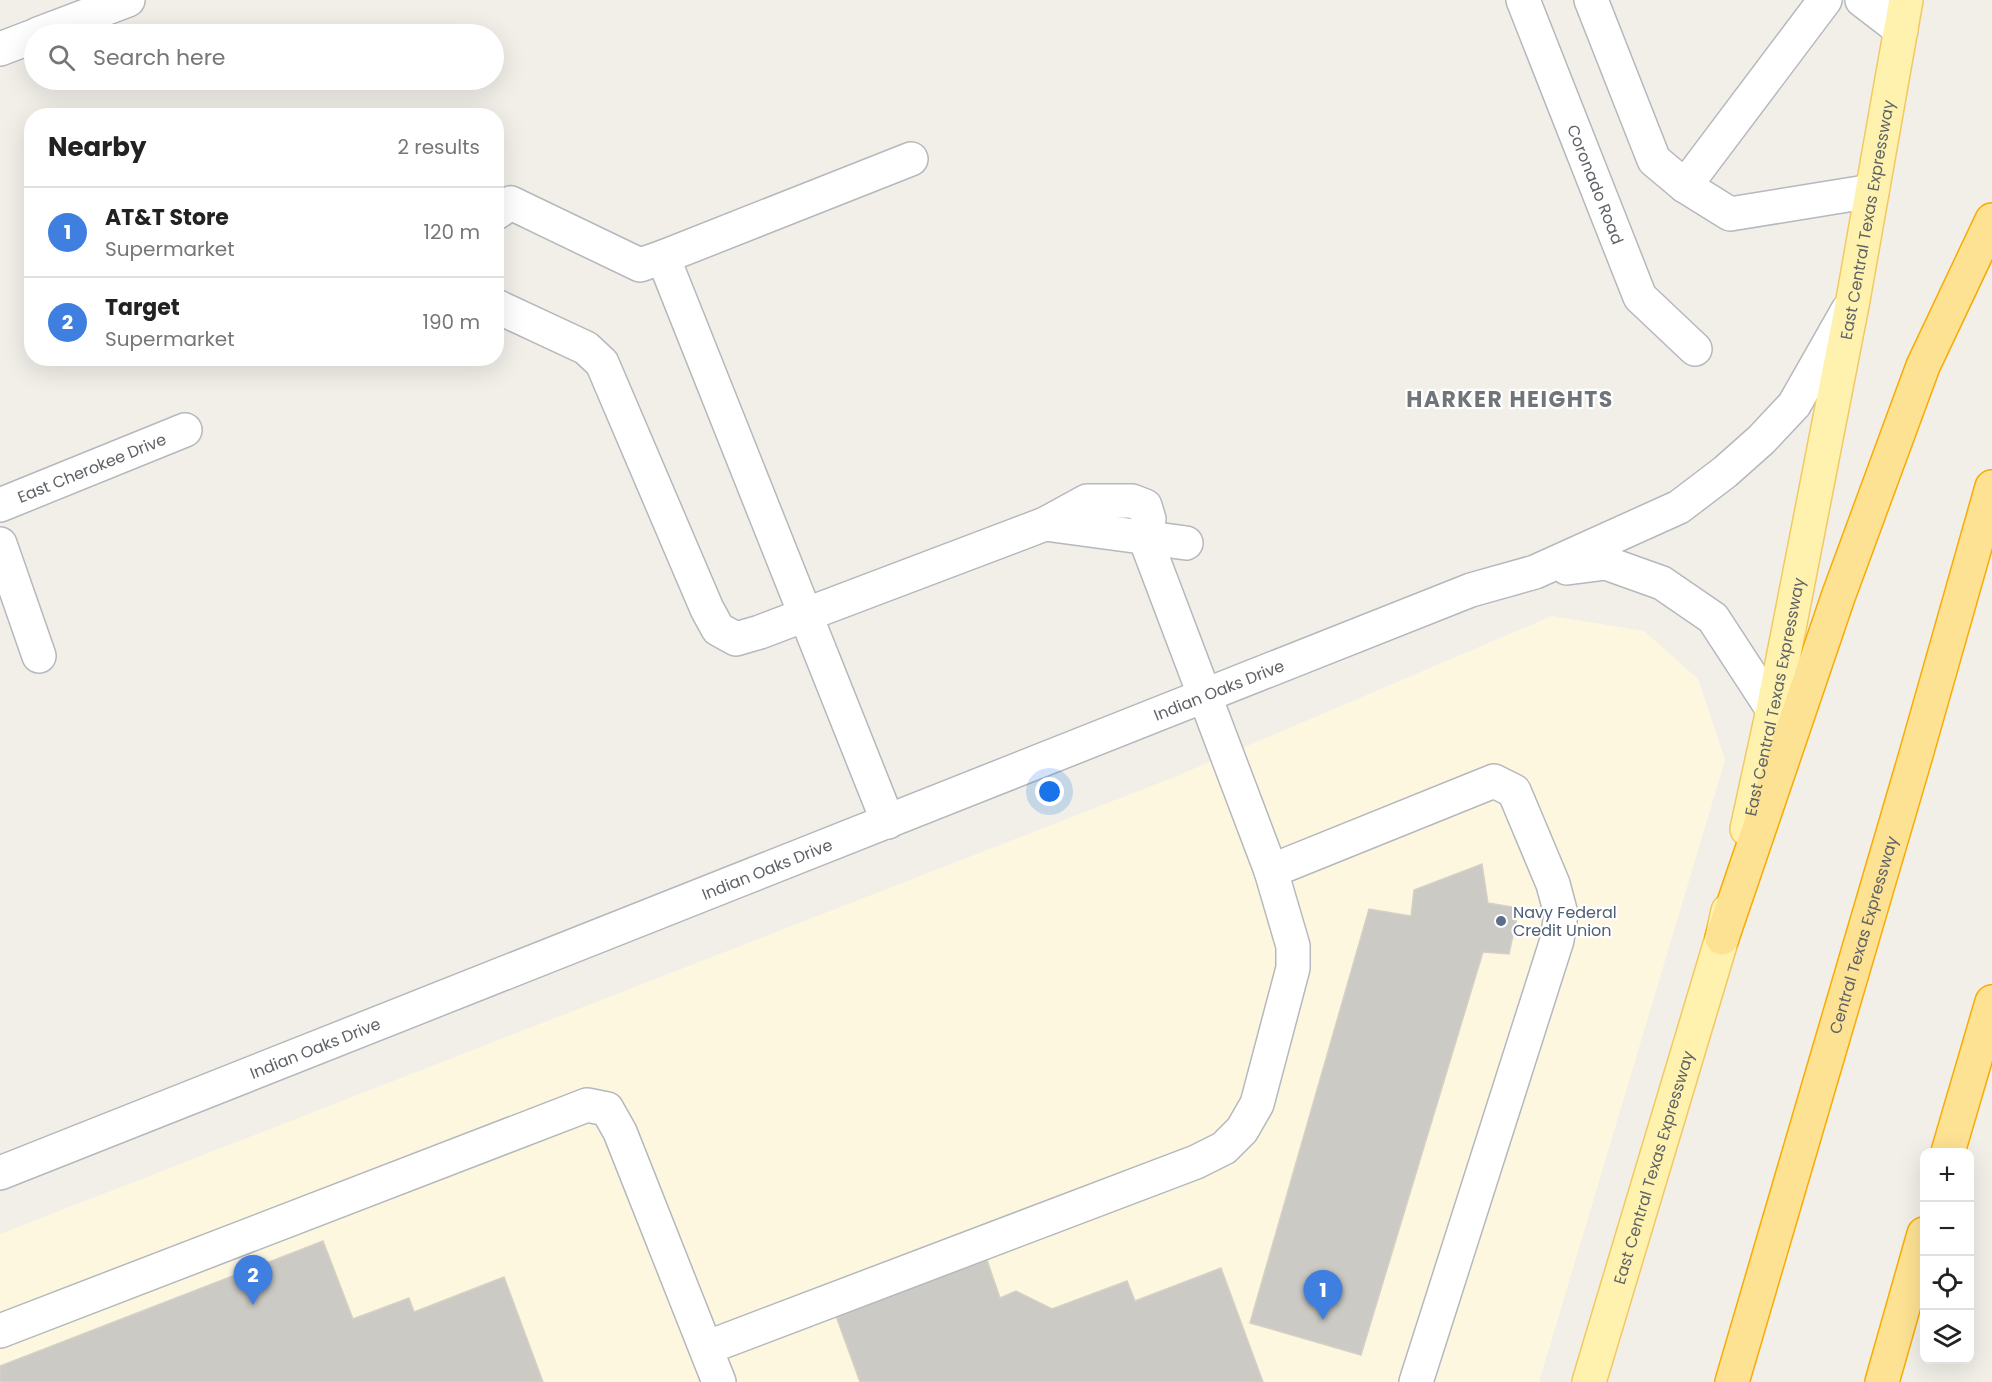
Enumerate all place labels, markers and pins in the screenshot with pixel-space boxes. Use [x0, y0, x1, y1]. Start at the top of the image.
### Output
place label: Navy Federal Credit Union [1513, 901, 1617, 942]
marker: Navy Federal Credit Union [1494, 914, 1508, 928]
pin: 2 [234, 1256, 272, 1305]
pin: 1 [1304, 1270, 1342, 1320]

